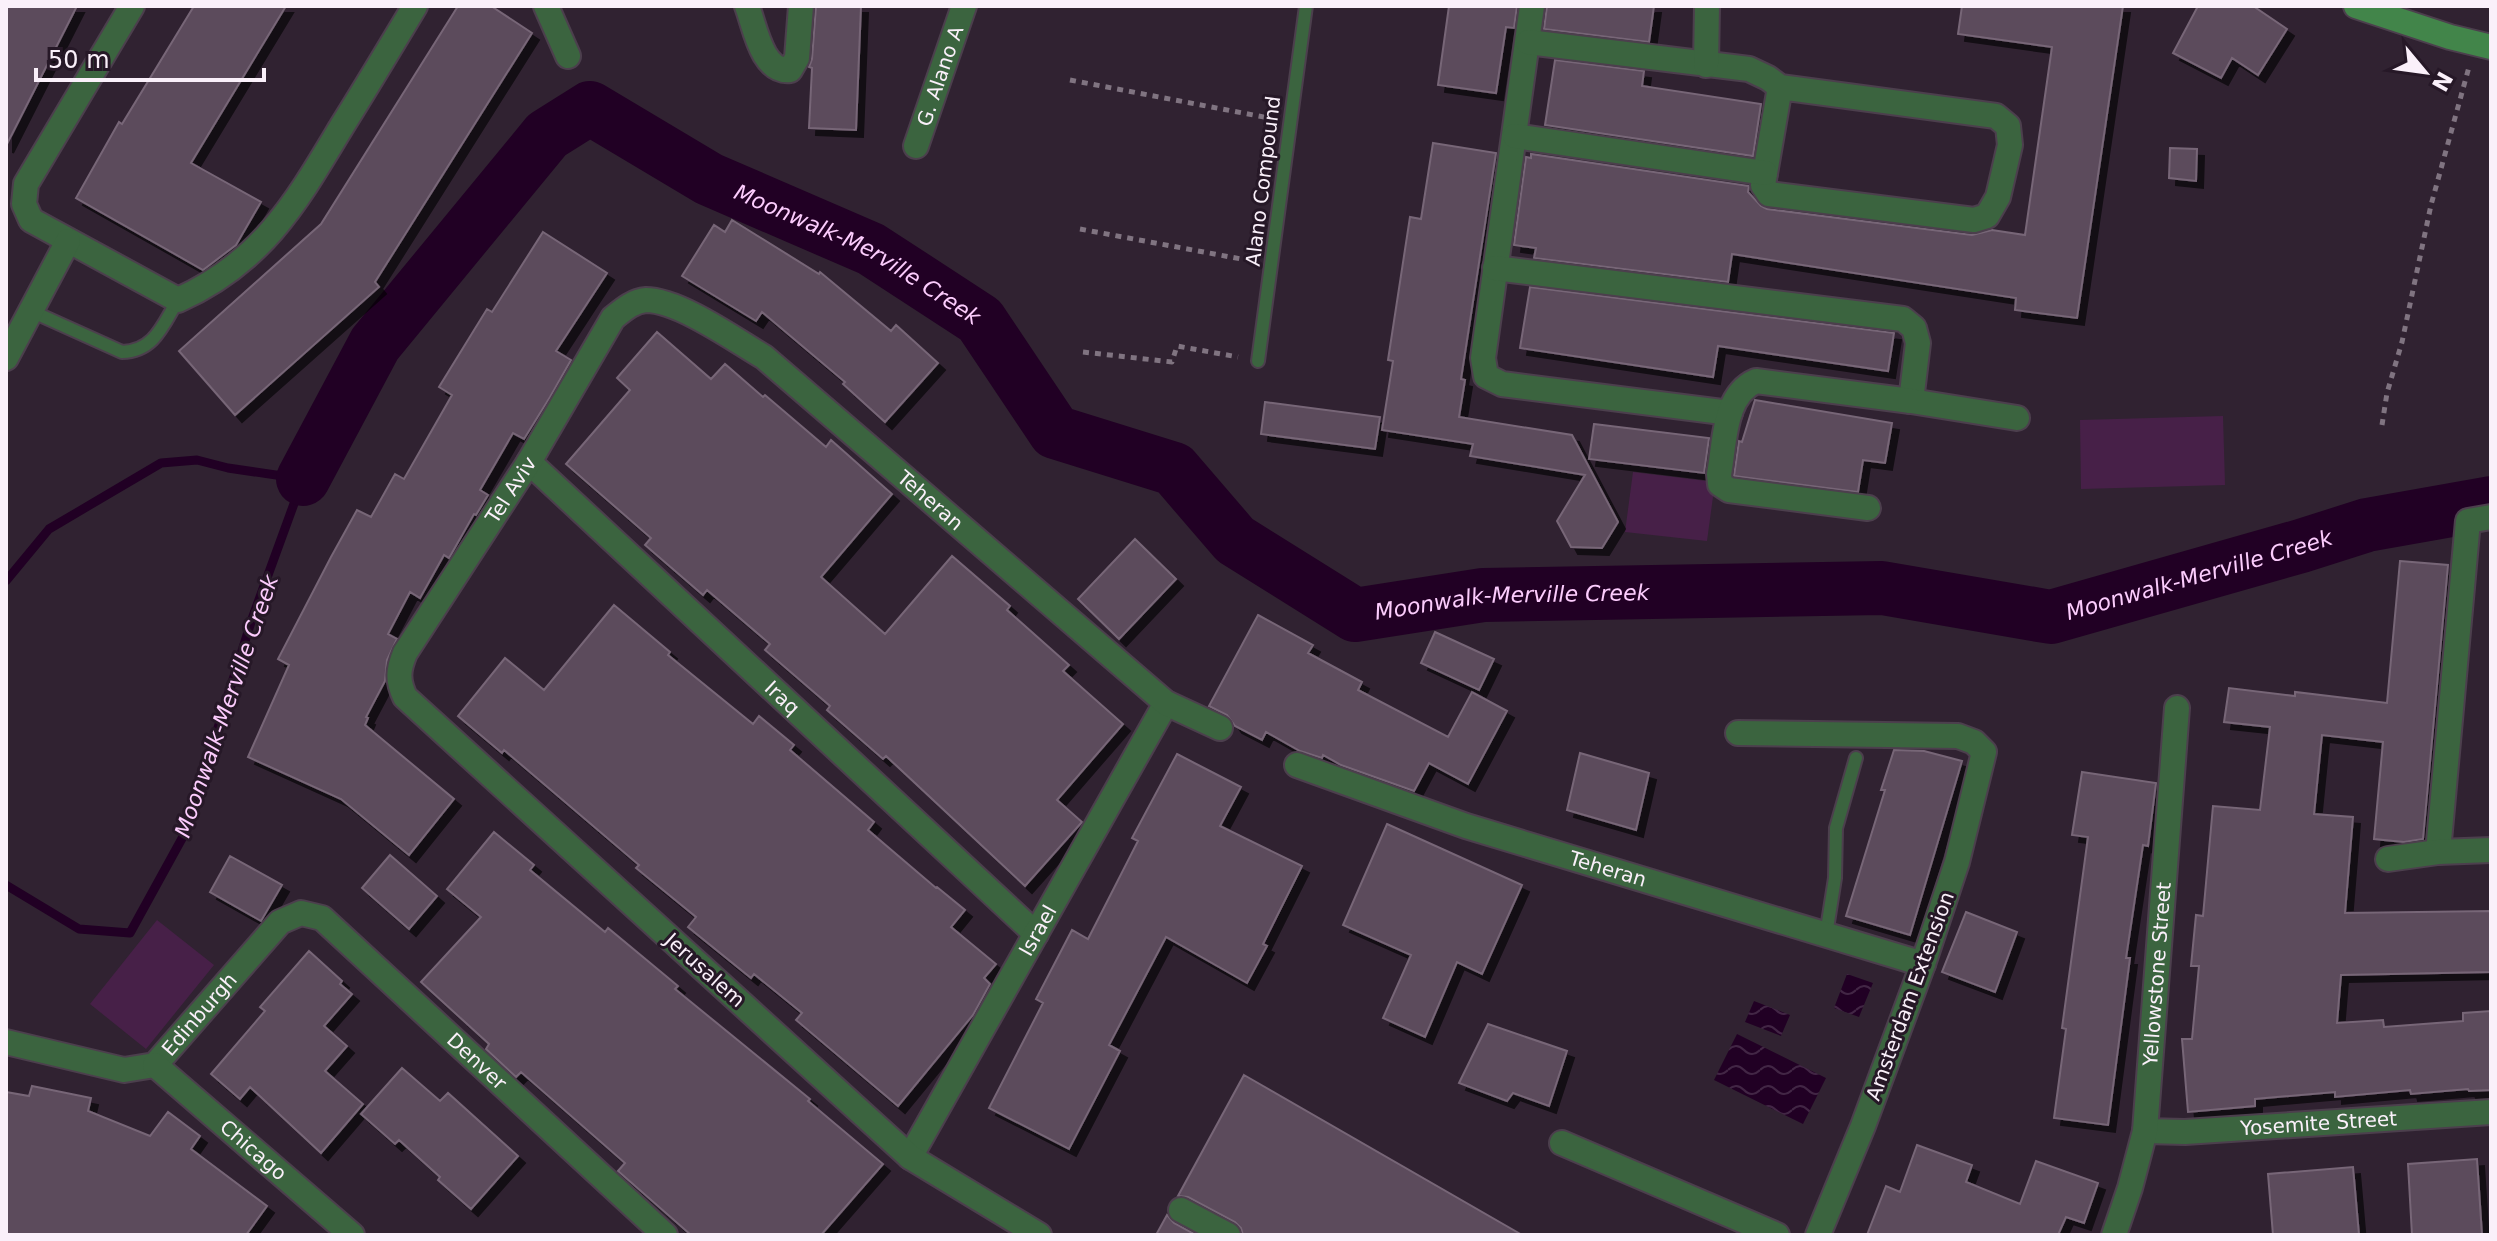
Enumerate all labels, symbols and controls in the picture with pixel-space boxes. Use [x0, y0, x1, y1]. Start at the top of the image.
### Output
street label: G. Alano A [912, 22, 968, 129]
scale bar [36, 32, 264, 82]
north arrow [2385, 32, 2465, 112]
text: 50 m [48, 46, 110, 74]
text: N [2427, 67, 2457, 96]
street label: Alano Compound [1241, 94, 1285, 268]
water label: Moonwalk-Merville Creek [730, 179, 986, 331]
street label: Tel Aviv [480, 452, 541, 529]
street label: Teheran [892, 465, 968, 535]
water label: Moonwalk-Merville Creek [2063, 525, 2337, 625]
water label: Moonwalk-Merville Creek [170, 571, 284, 841]
water label: Moonwalk-Merville Creek [1373, 580, 1651, 625]
street label: Iraq [760, 676, 805, 720]
street label: Teheran [1566, 846, 1649, 892]
street label: Yellowstone Street [2138, 881, 2176, 1068]
street label: Amsterdam Extension [1861, 888, 1959, 1104]
street label: Israel [1014, 901, 1062, 960]
street label: Jerusalem [659, 927, 750, 1012]
street label: Edinburgh [157, 968, 242, 1061]
street label: Denver [442, 1028, 512, 1095]
street label: Yosemite Street [2239, 1106, 2398, 1140]
street label: Chicago [215, 1115, 292, 1185]

